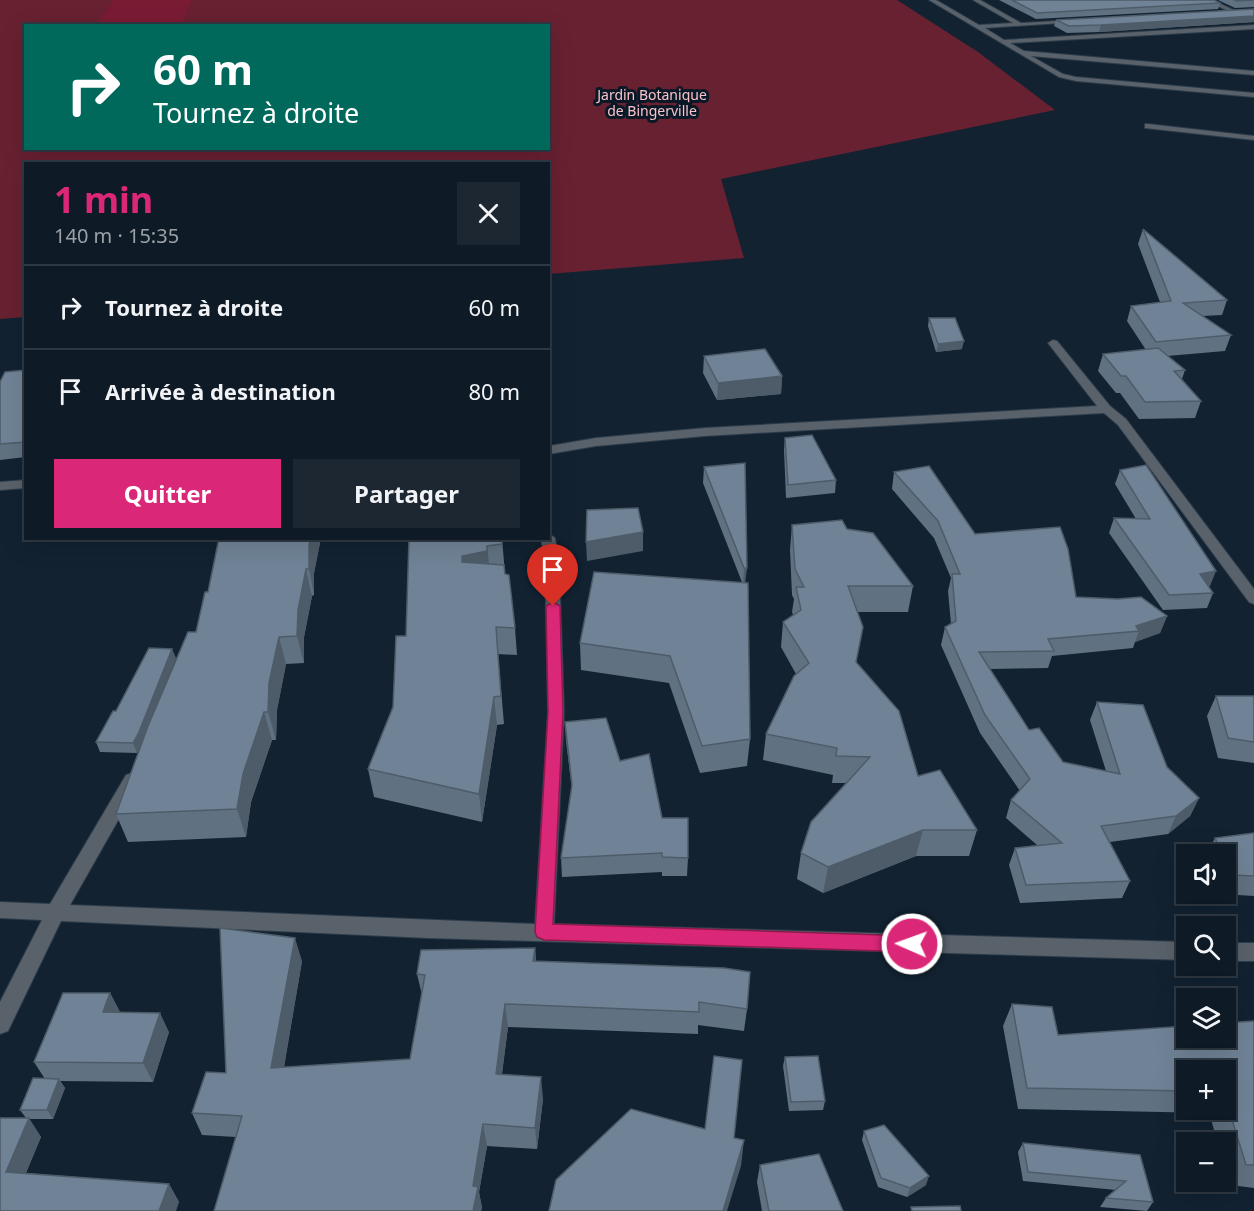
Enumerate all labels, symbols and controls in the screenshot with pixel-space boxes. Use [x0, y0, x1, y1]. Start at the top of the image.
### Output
text: 60 m [153, 40, 253, 97]
icon: right [54, 48, 132, 126]
park label: Jardin Botanique de Bingerville [595, 85, 707, 120]
text: Tournez à droite [153, 94, 359, 131]
text: 1 min [54, 175, 153, 224]
button: close [457, 182, 520, 245]
text: 140 m · 15:35 [54, 222, 179, 249]
icon: right [54, 291, 87, 324]
text: Tournez à droite [105, 292, 283, 322]
text: 60 m [469, 292, 520, 322]
icon: arrive [54, 375, 87, 408]
text: Arrivée à destination [105, 376, 336, 406]
text: 80 m [469, 376, 520, 406]
button: Quitter [54, 459, 281, 528]
button: Partager [293, 459, 520, 528]
pin [527, 544, 578, 606]
icon: arrive [536, 553, 569, 586]
map controls [1176, 844, 1236, 1192]
button: sound [1176, 844, 1236, 904]
position arrow [880, 912, 944, 976]
button: search [1176, 916, 1236, 976]
button: layers [1176, 988, 1236, 1048]
button: + [1176, 1060, 1236, 1120]
button: − [1176, 1132, 1236, 1192]

